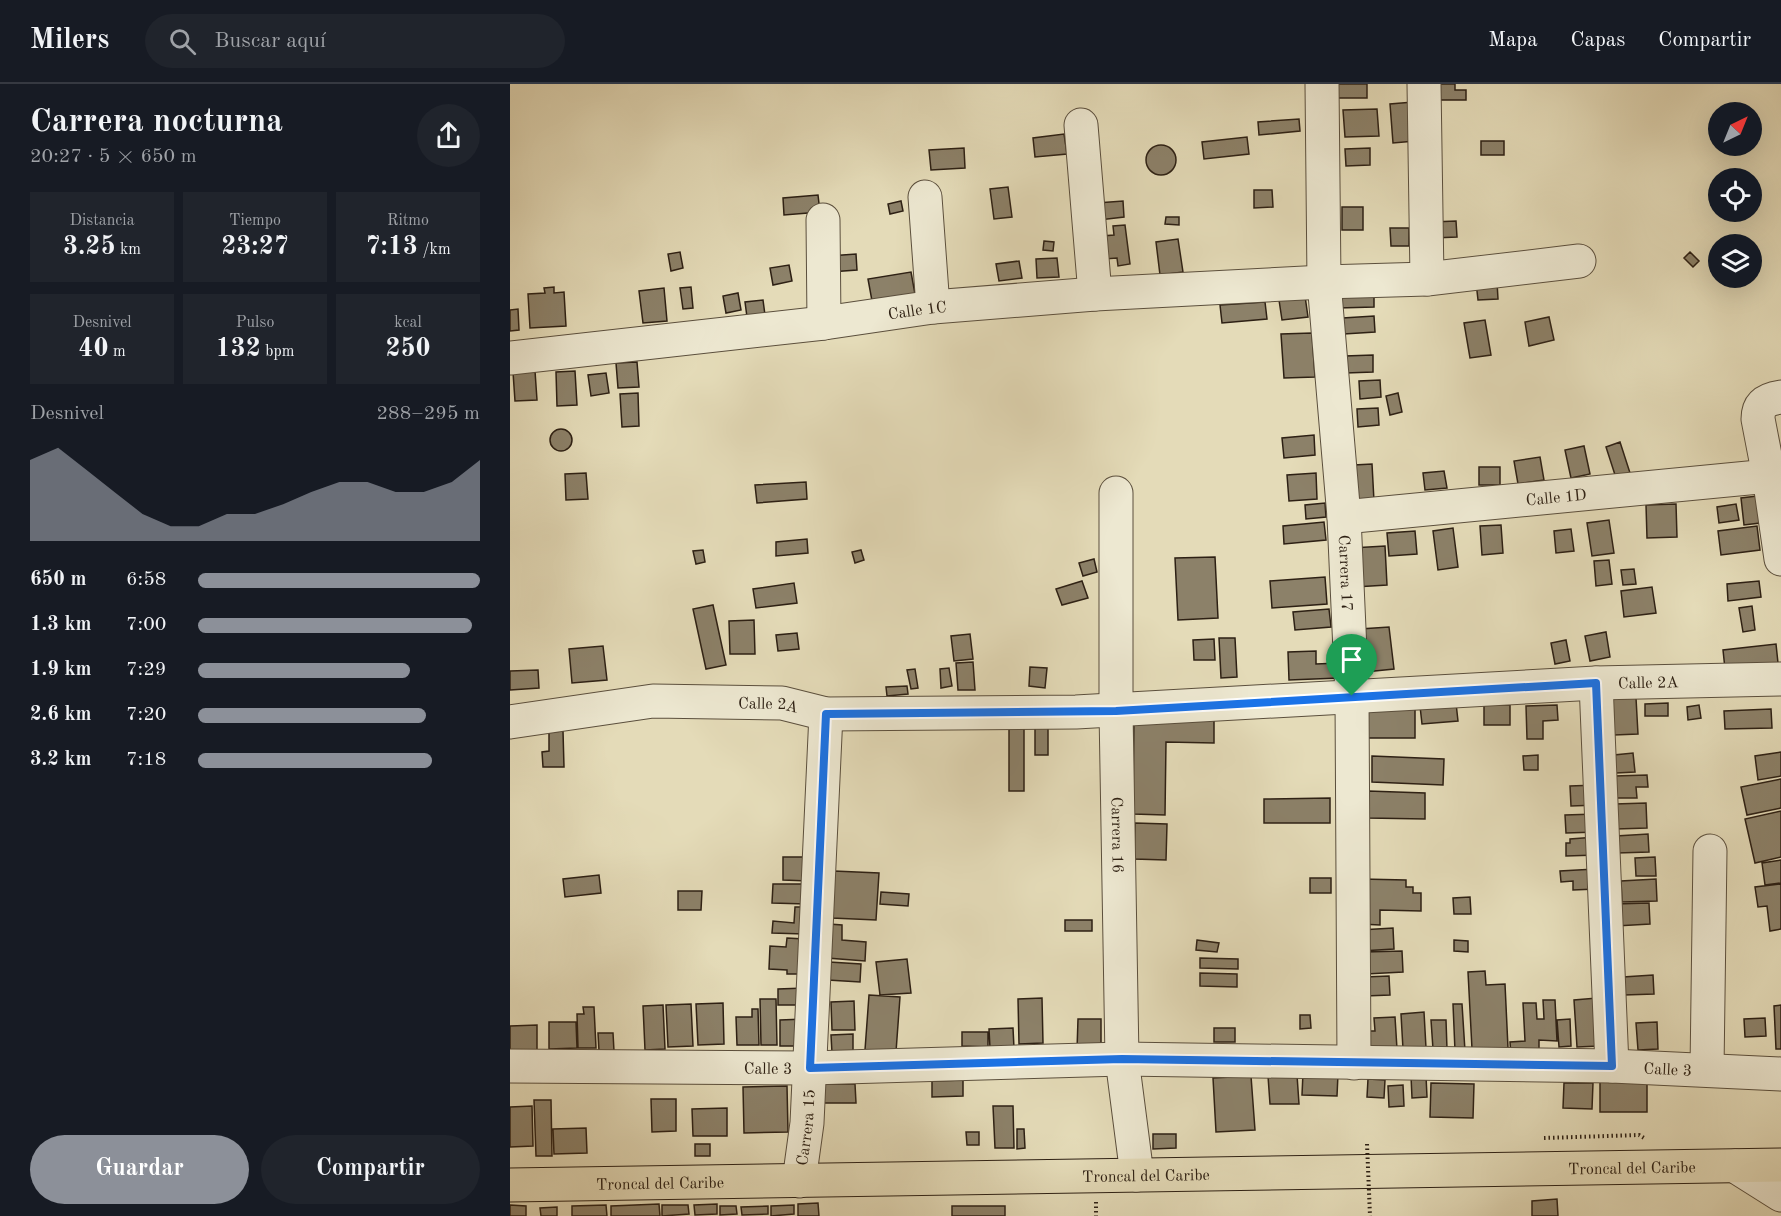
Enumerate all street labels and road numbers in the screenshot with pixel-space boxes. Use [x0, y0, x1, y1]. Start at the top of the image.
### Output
street label: Calle 1C [887, 300, 947, 324]
street label: Calle 1D [1525, 488, 1587, 509]
street label: Carrera 17 [1335, 535, 1354, 612]
street label: Calle 2A [1618, 675, 1679, 693]
street label: Calle 2A [738, 696, 800, 717]
street label: Carrera 16 [1107, 797, 1125, 873]
street label: Calle 3 [744, 1062, 792, 1078]
street label: Calle 3 [1643, 1062, 1692, 1080]
street label: Carrera 15 [795, 1089, 819, 1167]
street label: Troncal del Caribe [1568, 1160, 1696, 1178]
street label: Troncal del Caribe [1082, 1168, 1210, 1186]
street label: Troncal del Caribe [596, 1176, 724, 1194]

